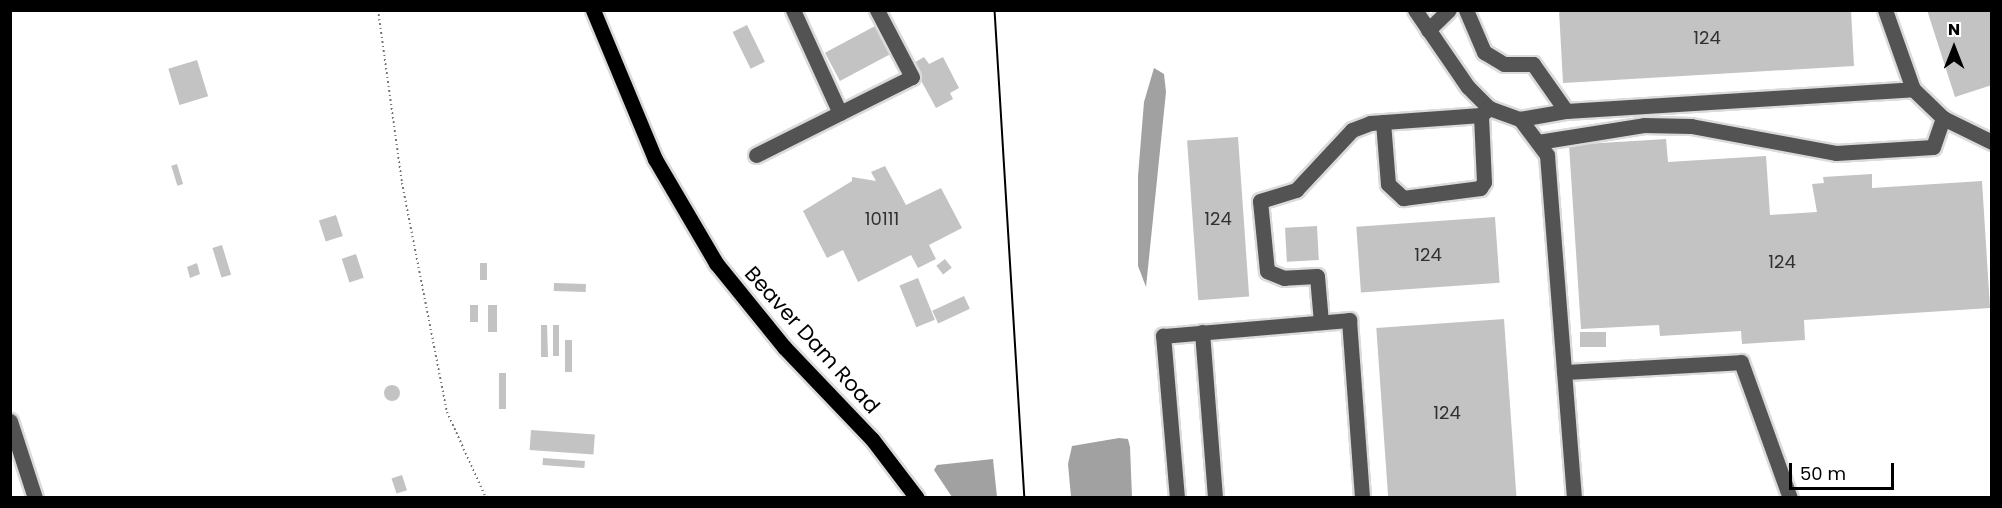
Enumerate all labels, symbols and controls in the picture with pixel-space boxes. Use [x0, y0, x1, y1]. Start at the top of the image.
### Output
north arrow [1924, 18, 1984, 78]
text: N [1948, 18, 1960, 41]
house number: 124 [1693, 27, 1721, 49]
house number: 10111 [865, 208, 899, 230]
house number: 124 [1204, 208, 1232, 230]
house number: 124 [1414, 244, 1442, 266]
house number: 124 [1768, 251, 1796, 273]
street label: Beaver Dam Road [739, 261, 885, 419]
house number: 124 [1433, 402, 1461, 424]
scale bar [1792, 451, 1897, 489]
text: 50 m [1800, 461, 1846, 486]

